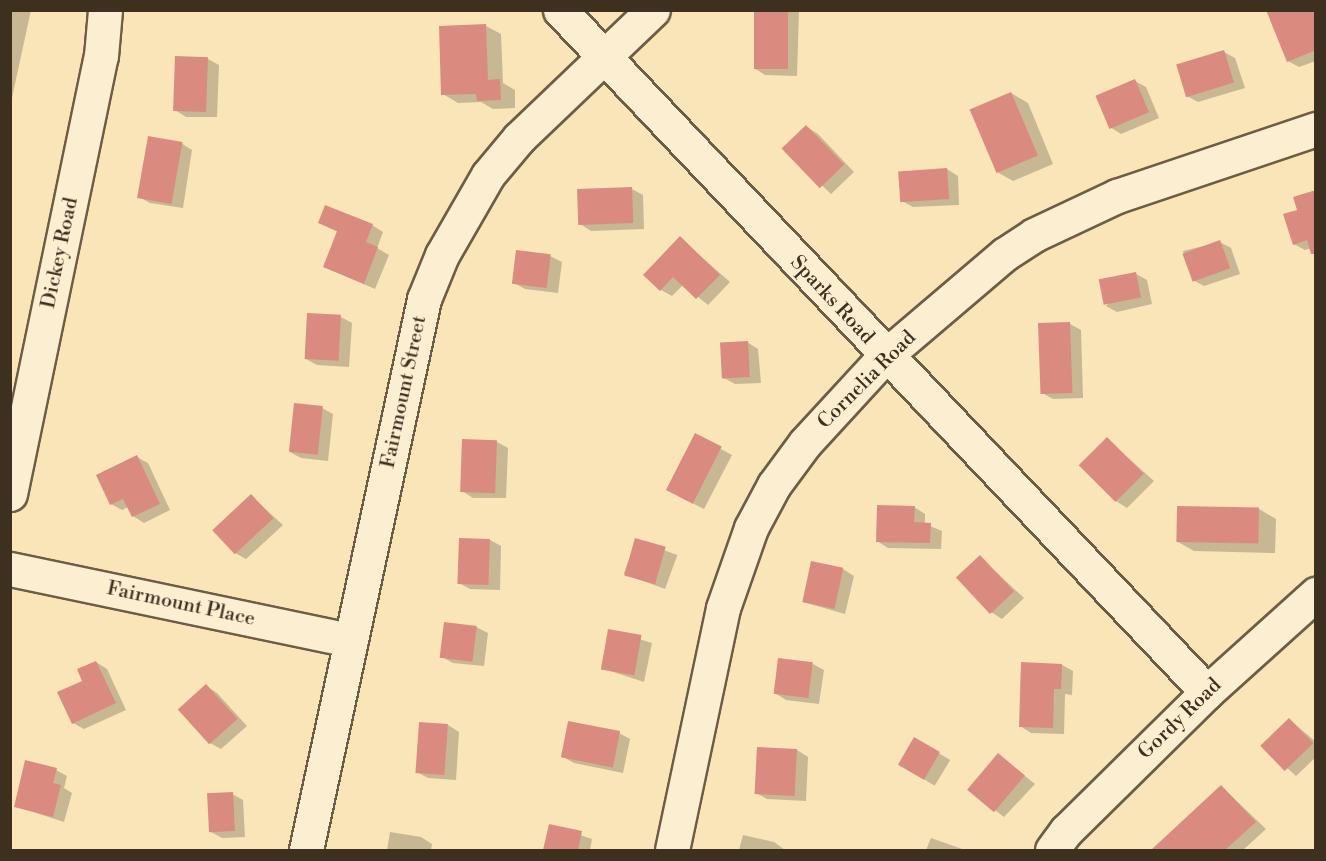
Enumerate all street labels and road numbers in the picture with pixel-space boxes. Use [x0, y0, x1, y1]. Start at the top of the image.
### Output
street label: Dickey Road [37, 195, 83, 311]
street label: Sparks Road [785, 251, 879, 349]
street label: Fairmount Street [376, 314, 432, 470]
street label: Cornelia Road [813, 326, 921, 434]
street label: Fairmount Place [105, 577, 257, 631]
street label: Gordy Road [1133, 673, 1227, 765]

